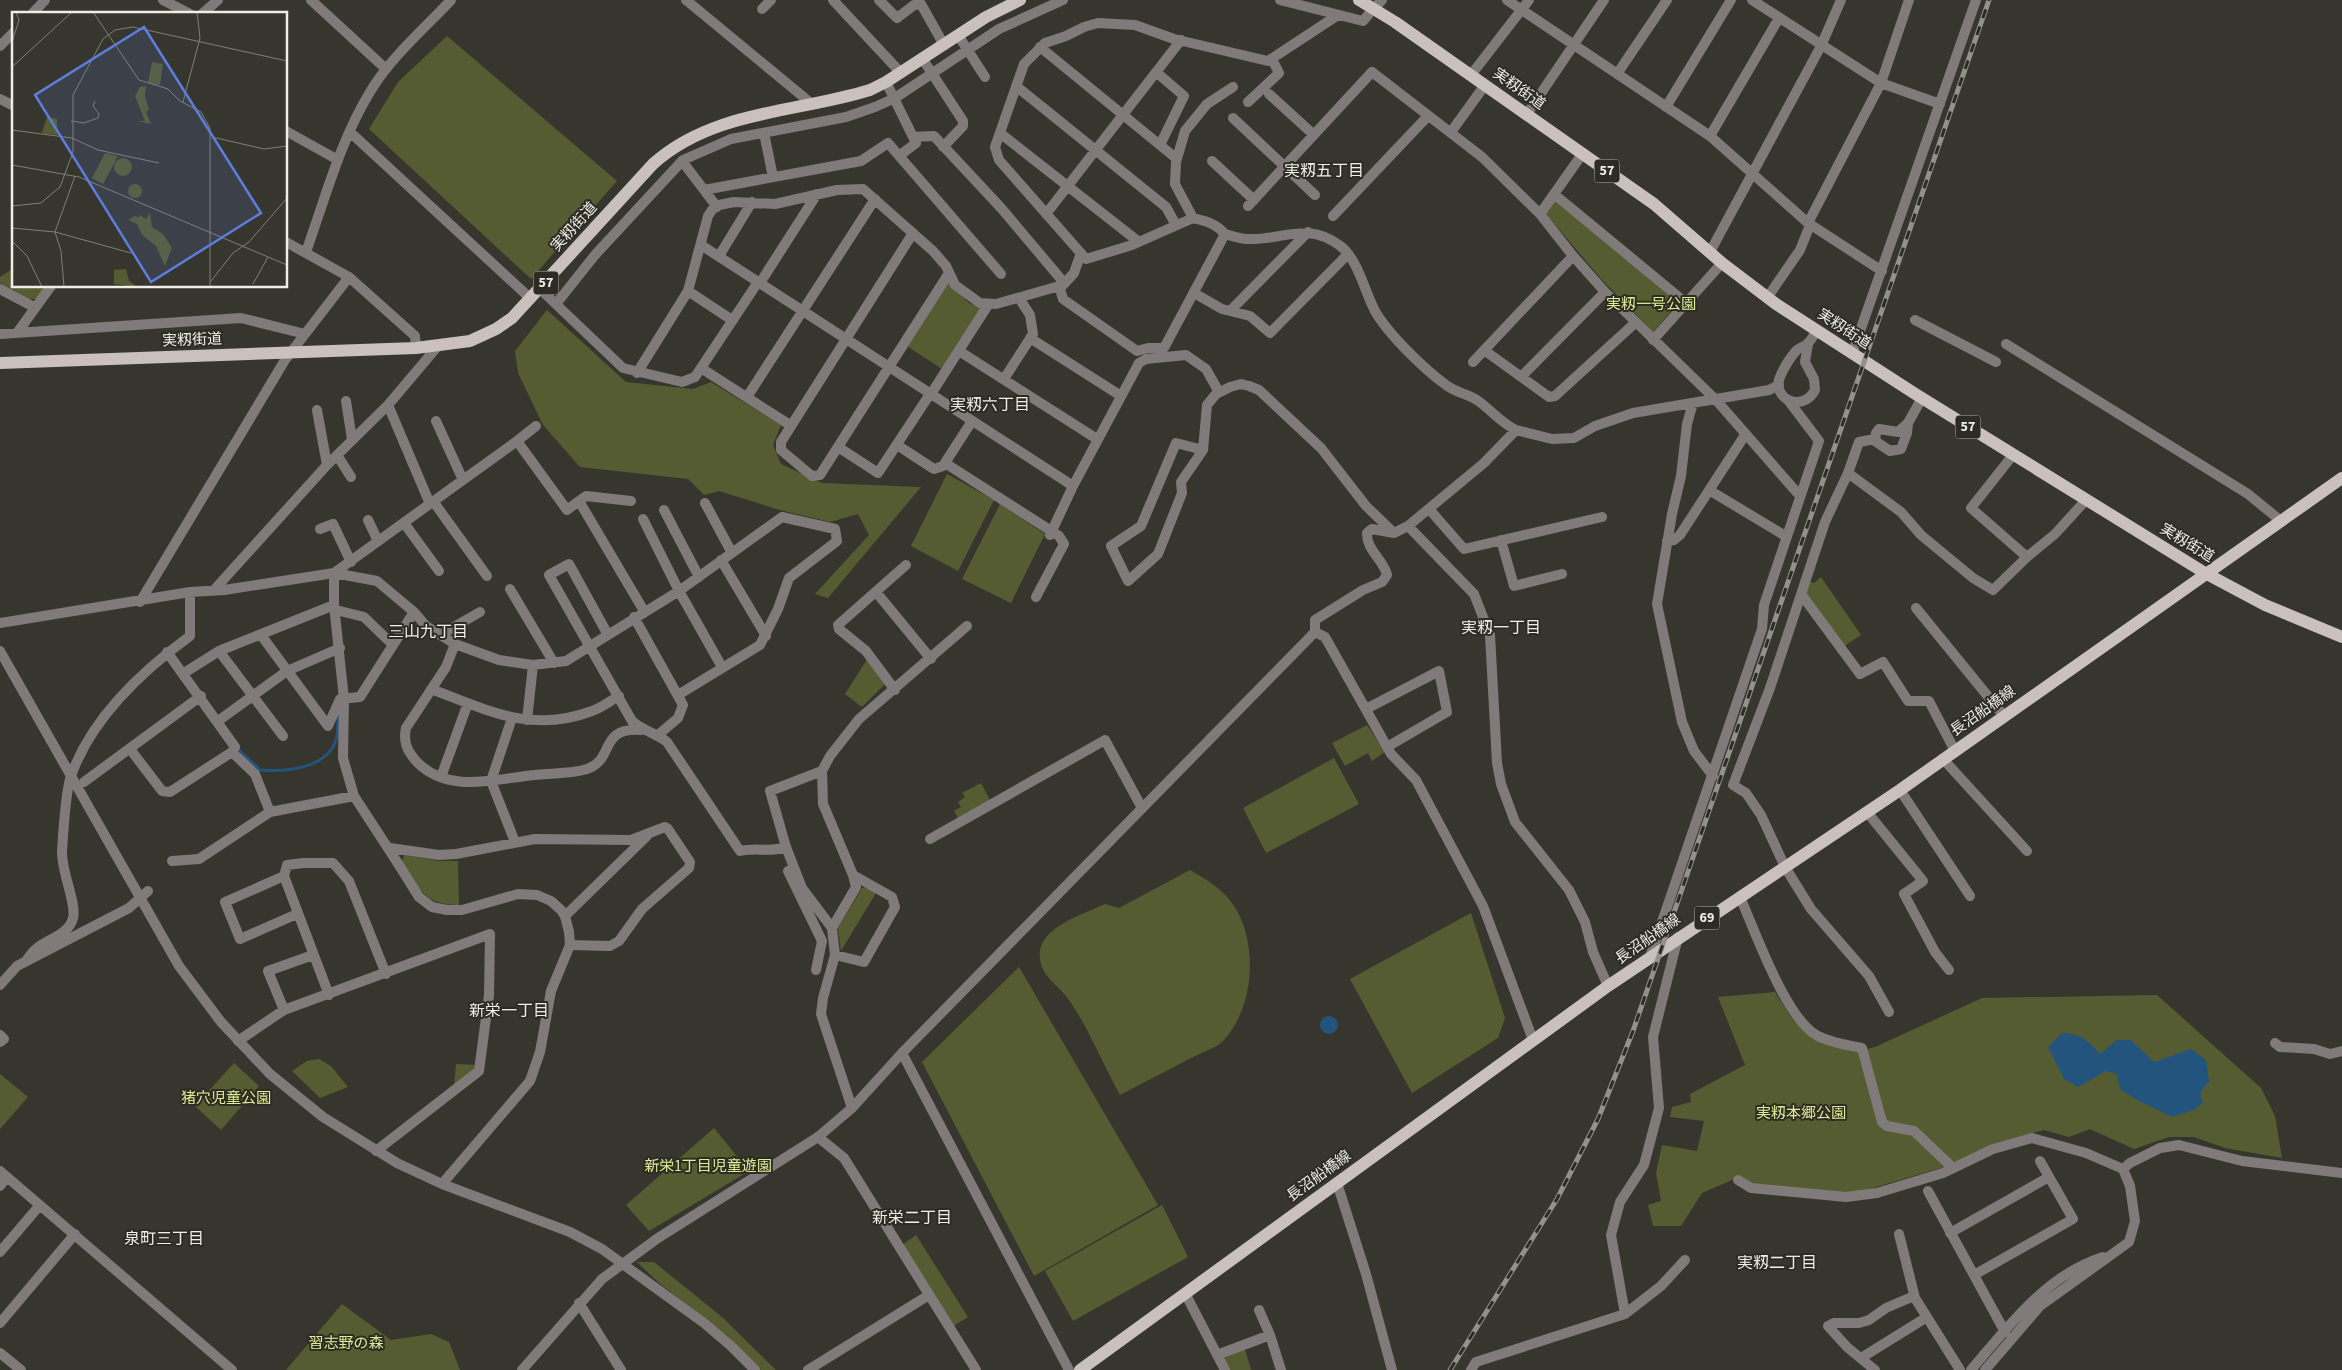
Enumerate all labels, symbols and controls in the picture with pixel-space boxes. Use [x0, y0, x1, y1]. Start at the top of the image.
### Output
inset map [12, 12, 288, 288]
street label: 実籾街道 [1488, 63, 1550, 115]
district label: 実籾五丁目 [1284, 160, 1364, 182]
road number: 57 [1594, 160, 1620, 182]
street label: 実籾街道 [546, 198, 602, 256]
road number: 57 [534, 272, 558, 294]
park label: 実籾一号公園 [1606, 294, 1696, 315]
street label: 実籾街道 [1813, 304, 1875, 354]
street label: 実籾街道 [162, 328, 222, 352]
district label: 実籾六丁目 [950, 394, 1030, 416]
road number: 57 [1956, 416, 1980, 438]
street label: 実籾街道 [2156, 519, 2218, 567]
district label: 実籾一丁目 [1461, 617, 1541, 639]
district label: 三山九丁目 [388, 621, 468, 643]
street label: 長沼船橋線 [1946, 681, 2020, 741]
road number: 69 [1694, 906, 1720, 930]
street label: 長沼船橋線 [1611, 909, 1685, 969]
district label: 新栄一丁目 [469, 1000, 549, 1022]
park label: 猪穴児童公園 [181, 1088, 271, 1109]
park label: 実籾本郷公園 [1756, 1103, 1846, 1124]
street label: 長沼船橋線 [1282, 1145, 1356, 1207]
park label: 新栄1丁目児童遊園 [644, 1156, 772, 1177]
district label: 新栄二丁目 [872, 1207, 952, 1229]
district label: 泉町三丁目 [124, 1228, 204, 1250]
district label: 実籾二丁目 [1737, 1252, 1817, 1274]
park label: 習志野の森 [308, 1333, 384, 1354]

